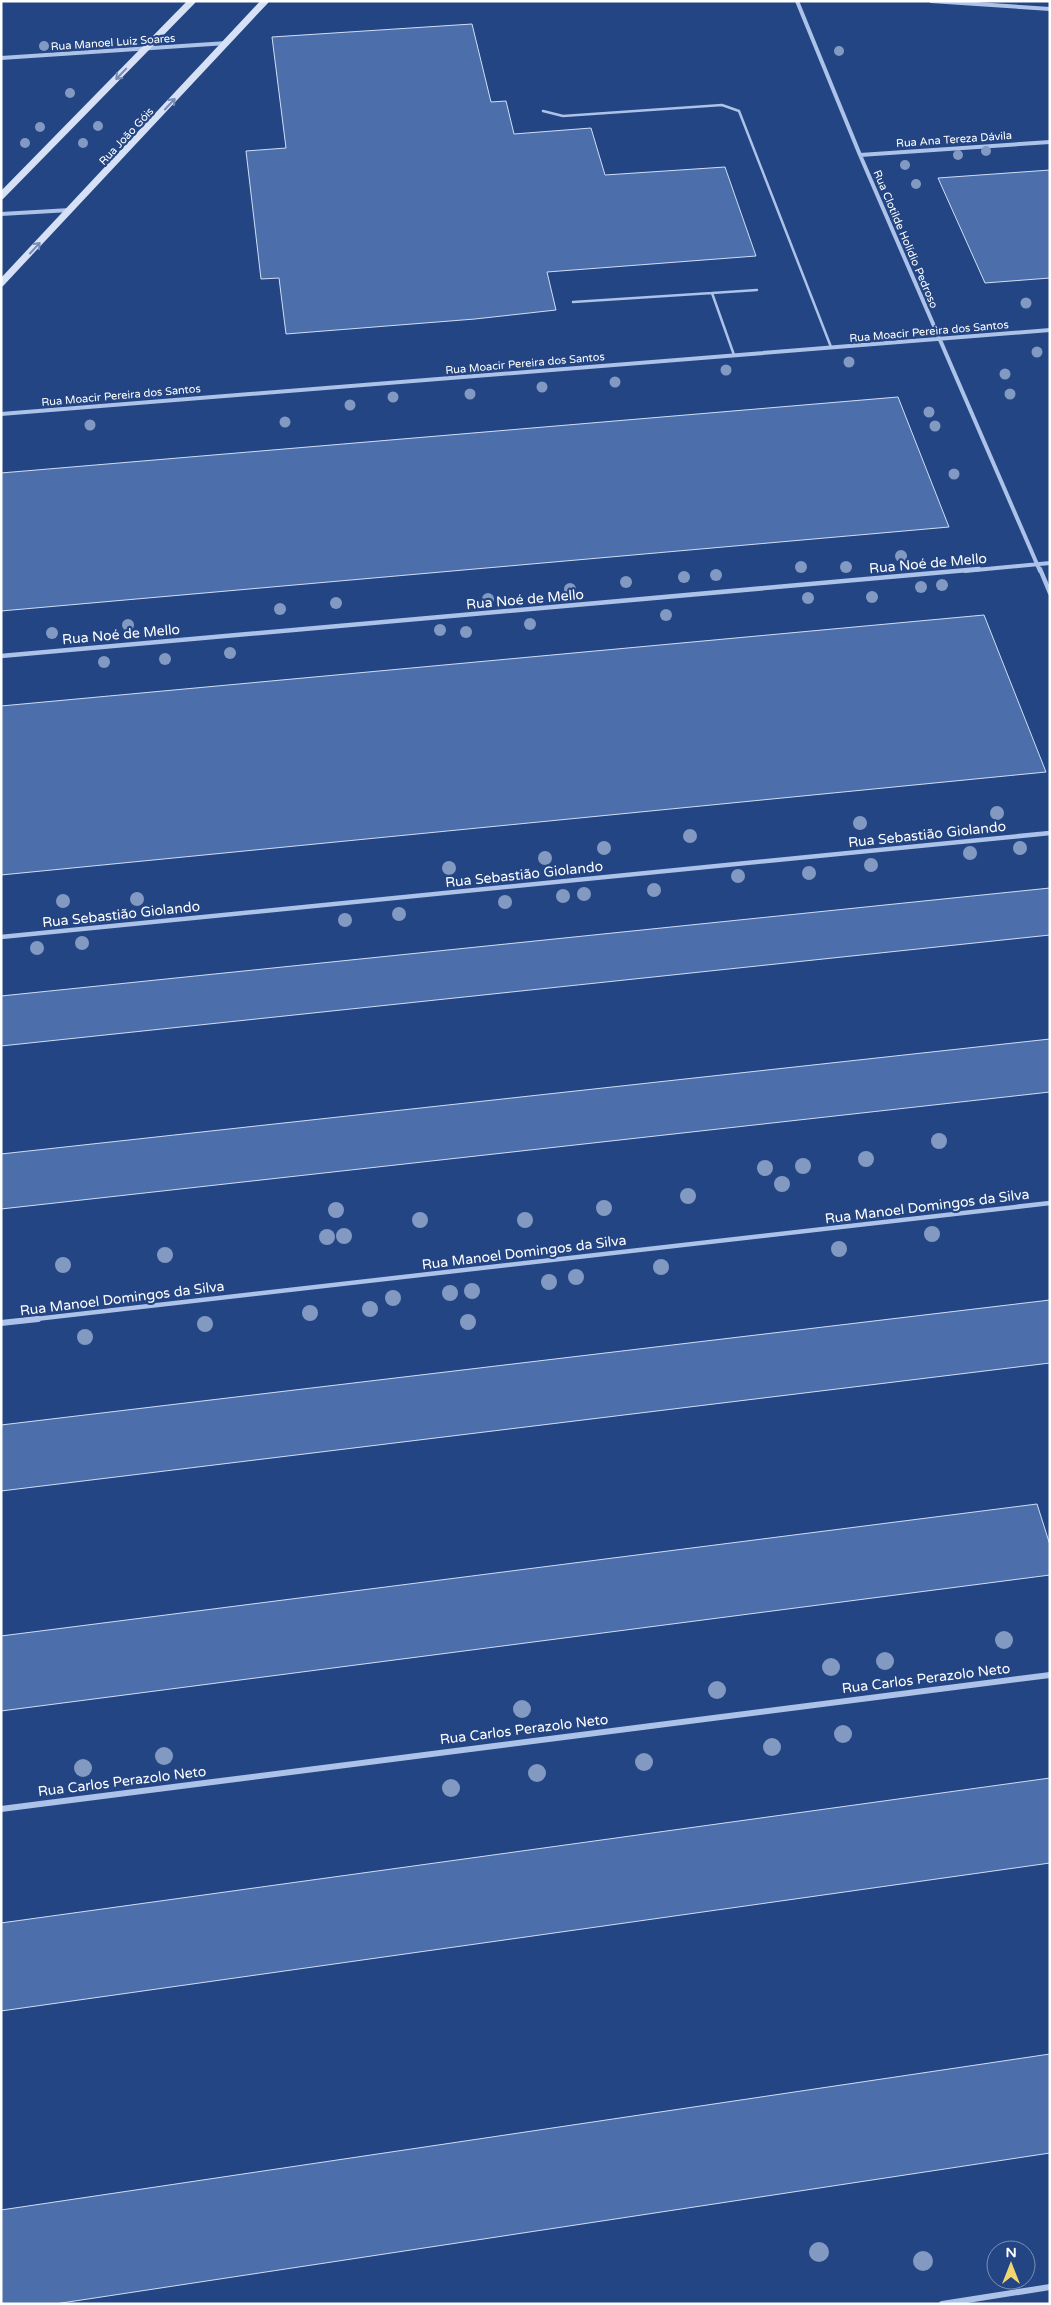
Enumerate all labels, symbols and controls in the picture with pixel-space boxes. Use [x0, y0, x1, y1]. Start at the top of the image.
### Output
street label: Rua Manoel Luiz Soares [50, 32, 176, 53]
one-way arrow [115, 67, 127, 80]
one-way arrow [164, 97, 176, 110]
street label: Rua João Góis [96, 105, 156, 168]
street label: Rua Ana Tereza Dávila [896, 129, 1012, 150]
street label: Rua Clotilde Holídio Pedroso [870, 168, 941, 311]
one-way arrow [29, 241, 41, 254]
street label: Rua Moacir Pereira dos Santos [849, 318, 1009, 345]
street label: Rua Moacir Pereira dos Santos [445, 350, 605, 377]
street label: Rua Moacir Pereira dos Santos [41, 382, 201, 409]
street label: Rua Noé de Mello [868, 550, 988, 577]
street label: Rua Noé de Mello [465, 586, 585, 613]
street label: Rua Noé de Mello [61, 621, 181, 648]
street label: Rua Sebastião Giolando [847, 818, 1007, 851]
street label: Rua Sebastião Giolando [444, 858, 604, 891]
street label: Rua Sebastião Giolando [41, 898, 201, 931]
street label: Rua Manoel Domingos da Silva [824, 1186, 1030, 1227]
street label: Rua Manoel Domingos da Silva [421, 1232, 627, 1273]
street label: Rua Manoel Domingos da Silva [19, 1278, 225, 1319]
street label: Rua Carlos Perazolo Neto [841, 1660, 1011, 1697]
street label: Rua Carlos Perazolo Neto [439, 1711, 609, 1748]
street label: Rua Carlos Perazolo Neto [37, 1763, 207, 1800]
north arrow [986, 2240, 1036, 2290]
text: N [1005, 2244, 1017, 2261]

